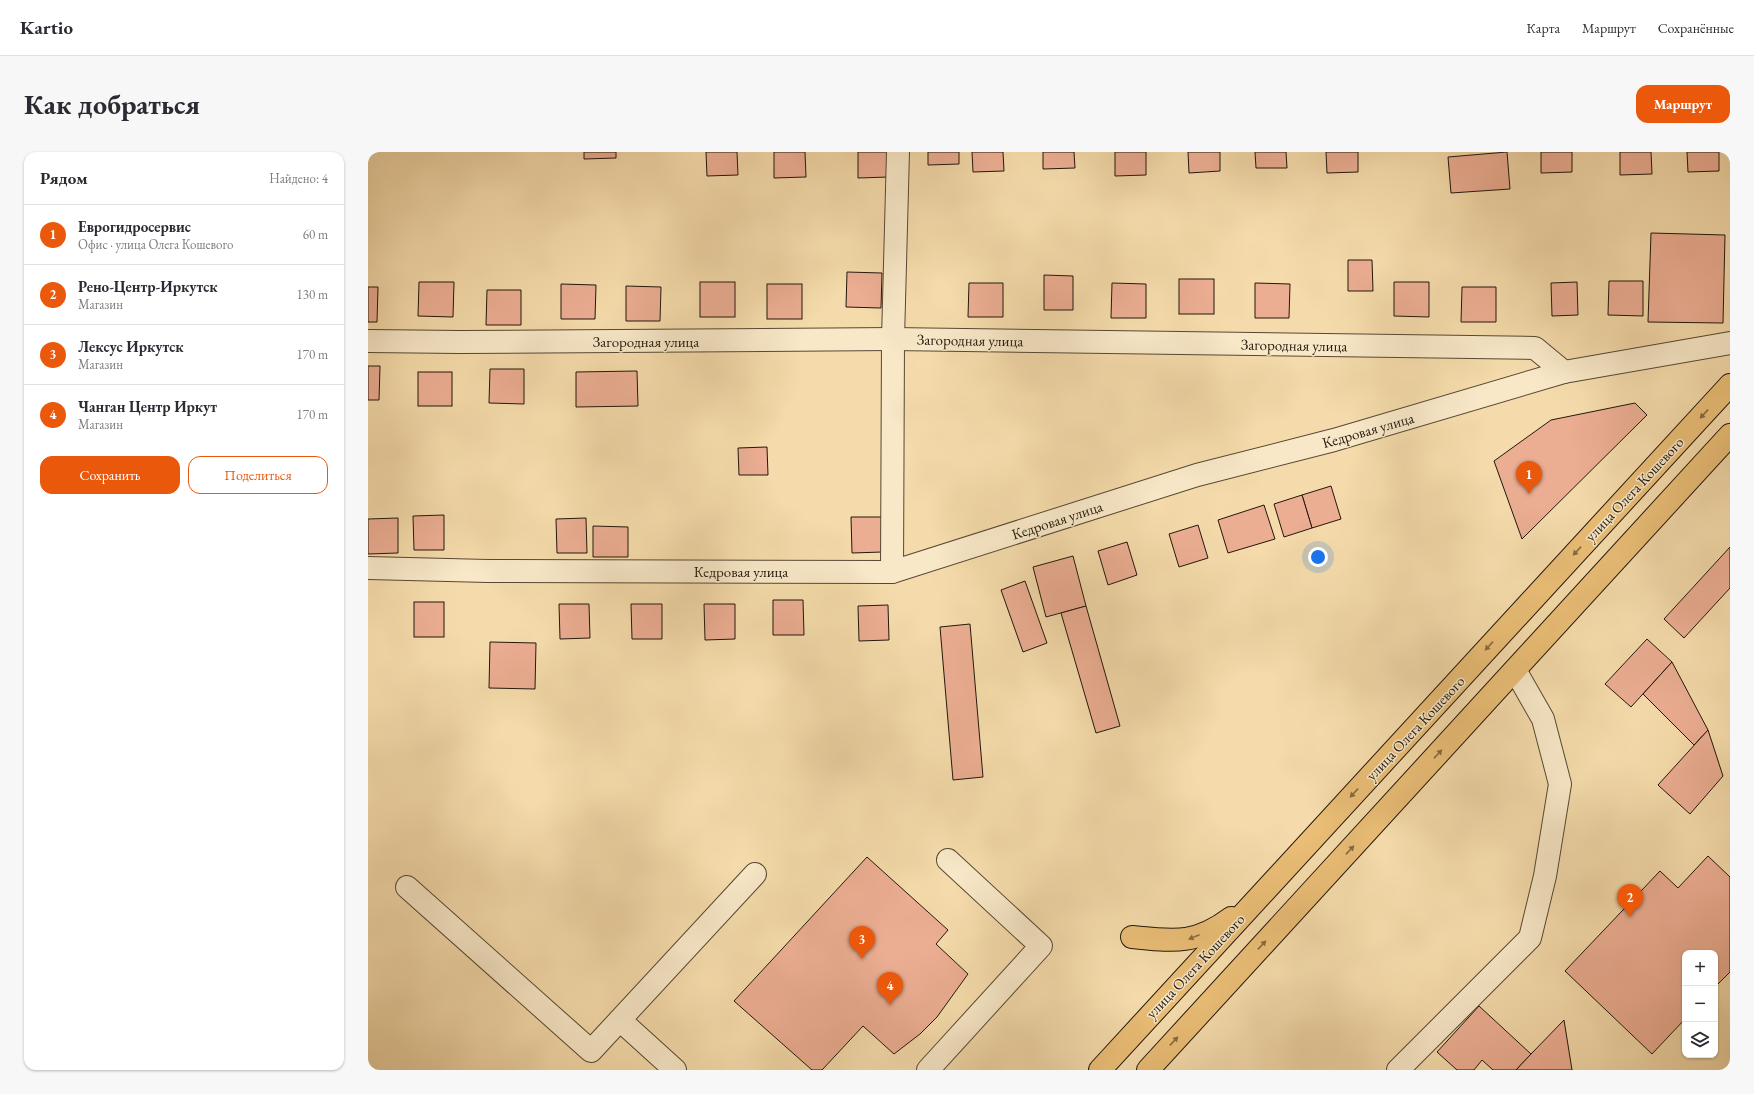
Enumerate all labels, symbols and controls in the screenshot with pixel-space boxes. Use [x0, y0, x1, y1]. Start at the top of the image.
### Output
text: Kartio [20, 15, 73, 40]
text: Карта [1527, 19, 1560, 37]
text: Маршрут [1582, 19, 1636, 37]
text: Сохранённые [1658, 19, 1734, 37]
button: Маршрут [1636, 85, 1730, 123]
text: Как добраться [24, 86, 200, 122]
text: Рядом [40, 167, 88, 189]
text: Найдено: 4 [269, 170, 328, 187]
text: Еврогидросервис [78, 217, 191, 236]
text: 1 [50, 226, 56, 243]
text: 60 m [303, 226, 328, 243]
text: Офис · улица Олега Кошевого [78, 236, 234, 253]
text: Рено-Центр-Иркутск [78, 277, 218, 296]
text: 2 [50, 286, 56, 303]
text: 130 m [297, 286, 328, 303]
text: Магазин [78, 296, 123, 313]
street label: Загородная улица [917, 330, 1023, 350]
street label: Загородная улица [593, 332, 699, 351]
street label: Загородная улица [1241, 335, 1347, 355]
text: Лексус Иркутск [78, 337, 184, 356]
text: 3 [50, 346, 56, 363]
text: 170 m [297, 346, 328, 363]
text: Магазин [78, 356, 123, 373]
text: Чанган Центр Иркут [78, 397, 217, 416]
text: 4 [50, 406, 56, 423]
text: 170 m [297, 406, 328, 423]
street label: Кедровая улица [1320, 408, 1416, 452]
one-way arrow [1699, 409, 1708, 419]
text: Магазин [78, 416, 123, 433]
street label: улица Олега Кошевого [1581, 433, 1687, 545]
button: Сохранить [40, 456, 180, 494]
button: Поделиться [188, 456, 328, 494]
pin: 1 [1516, 461, 1542, 494]
street label: Кедровая улица [1009, 496, 1105, 544]
one-way arrow [1573, 546, 1582, 556]
your location [1308, 547, 1328, 567]
street label: Кедровая улица [694, 562, 788, 581]
one-way arrow [1485, 641, 1494, 652]
street label: улица Олега Кошевого [1362, 672, 1468, 784]
one-way arrow [1433, 749, 1443, 759]
one-way arrow [1350, 789, 1359, 798]
one-way arrow [1345, 845, 1355, 855]
pin: 2 [1617, 884, 1643, 917]
street label: улица Олега Кошевого [1142, 910, 1248, 1022]
pin: 3 [849, 926, 875, 959]
one-way arrow [1188, 935, 1200, 941]
one-way arrow [1257, 941, 1266, 950]
map controls [1682, 950, 1718, 1058]
button: + [1682, 950, 1718, 986]
pin: 4 [877, 972, 903, 1005]
button: − [1682, 986, 1718, 1022]
button: layers [1682, 1022, 1718, 1058]
one-way arrow [1169, 1036, 1179, 1046]

